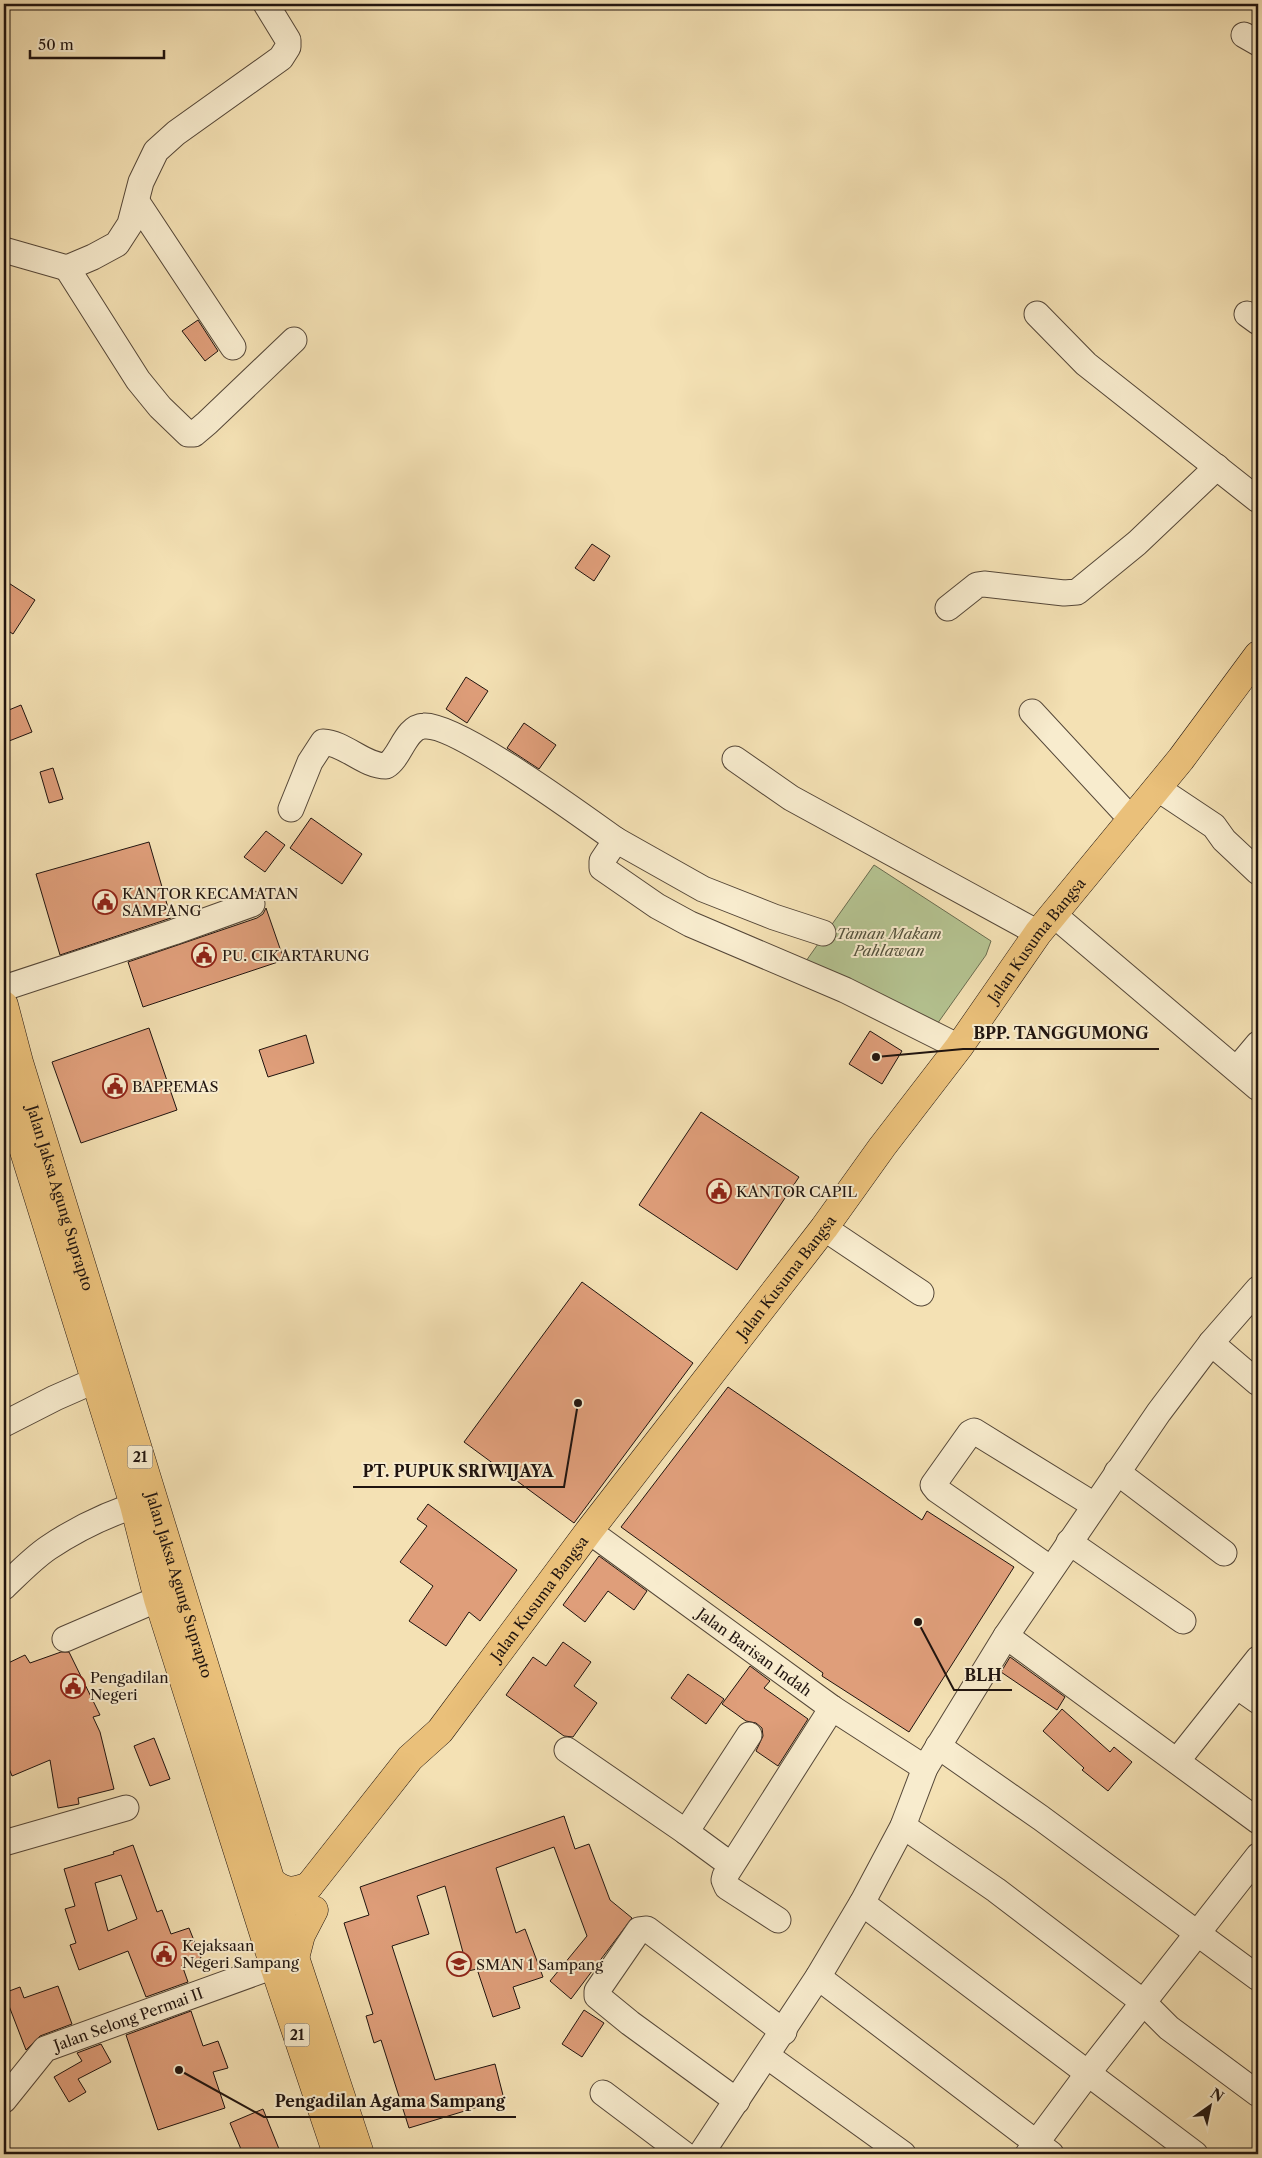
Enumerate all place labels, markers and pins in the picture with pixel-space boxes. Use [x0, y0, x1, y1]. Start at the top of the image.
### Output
place label: KANTOR KECAMATAN SAMPANG [122, 884, 299, 920]
public building icon: KANTOR KECAMATAN SAMPANG [92, 889, 118, 915]
public building icon: PU. CIKARTARUNG [191, 942, 217, 968]
place label: PU. CIKARTARUNG [222, 946, 370, 965]
callout: BPP. TANGGUMONG [963, 1018, 1159, 1049]
public building icon: BAPPEMAS [102, 1073, 128, 1099]
place label: BAPPEMAS [132, 1077, 218, 1096]
public building icon: KANTOR CAPIL [706, 1178, 732, 1204]
place label: KANTOR CAPIL [736, 1182, 857, 1201]
callout: PT. PUPUK SRIWIJAYA [353, 1456, 564, 1487]
callout: BLH [954, 1659, 1012, 1690]
place label: Pengadilan Negeri [90, 1668, 169, 1704]
public building icon: Pengadilan Negeri [60, 1673, 86, 1699]
place label: Kejaksaan Negeri Sampang [182, 1936, 299, 1972]
public building icon: Kejaksaan Negeri Sampang [151, 1941, 177, 1967]
school or university icon: SMAN 1 Sampang [446, 1951, 472, 1977]
place label: SMAN 1 Sampang [476, 1955, 603, 1974]
callout: Pengadilan Agama Sampang [264, 2086, 516, 2117]

